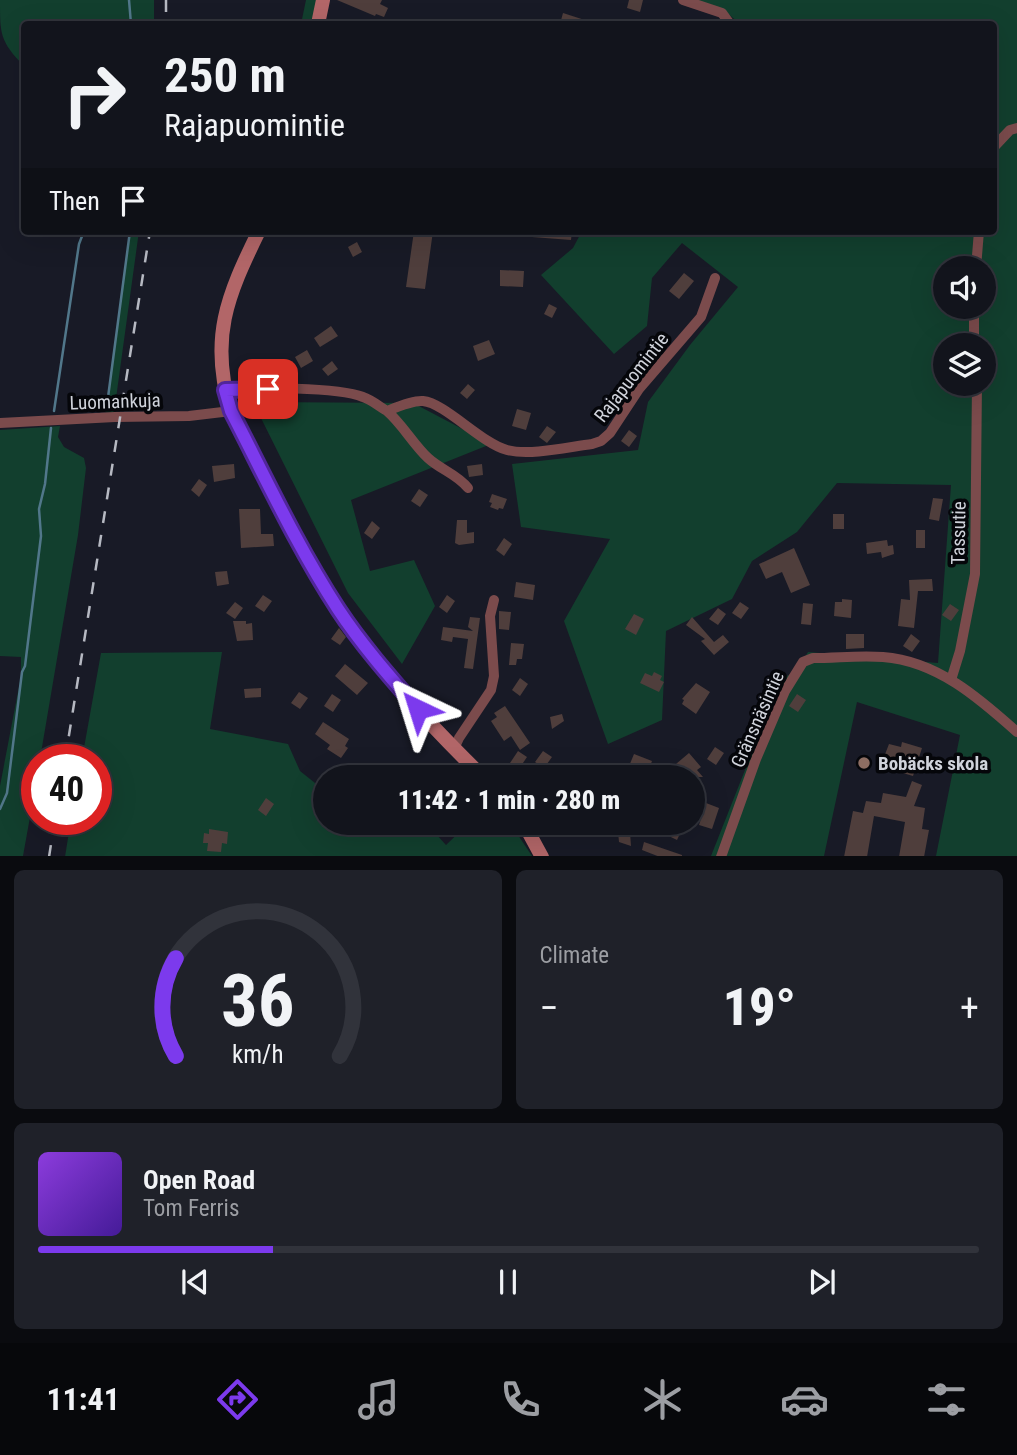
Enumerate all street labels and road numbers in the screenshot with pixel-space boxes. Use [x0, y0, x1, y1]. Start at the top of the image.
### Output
street label: Rajapuomintie [589, 328, 674, 427]
street label: Luomankuja [69, 388, 161, 415]
street label: Tassutie [946, 501, 971, 565]
street label: Gränsnäsintie [726, 667, 789, 771]

